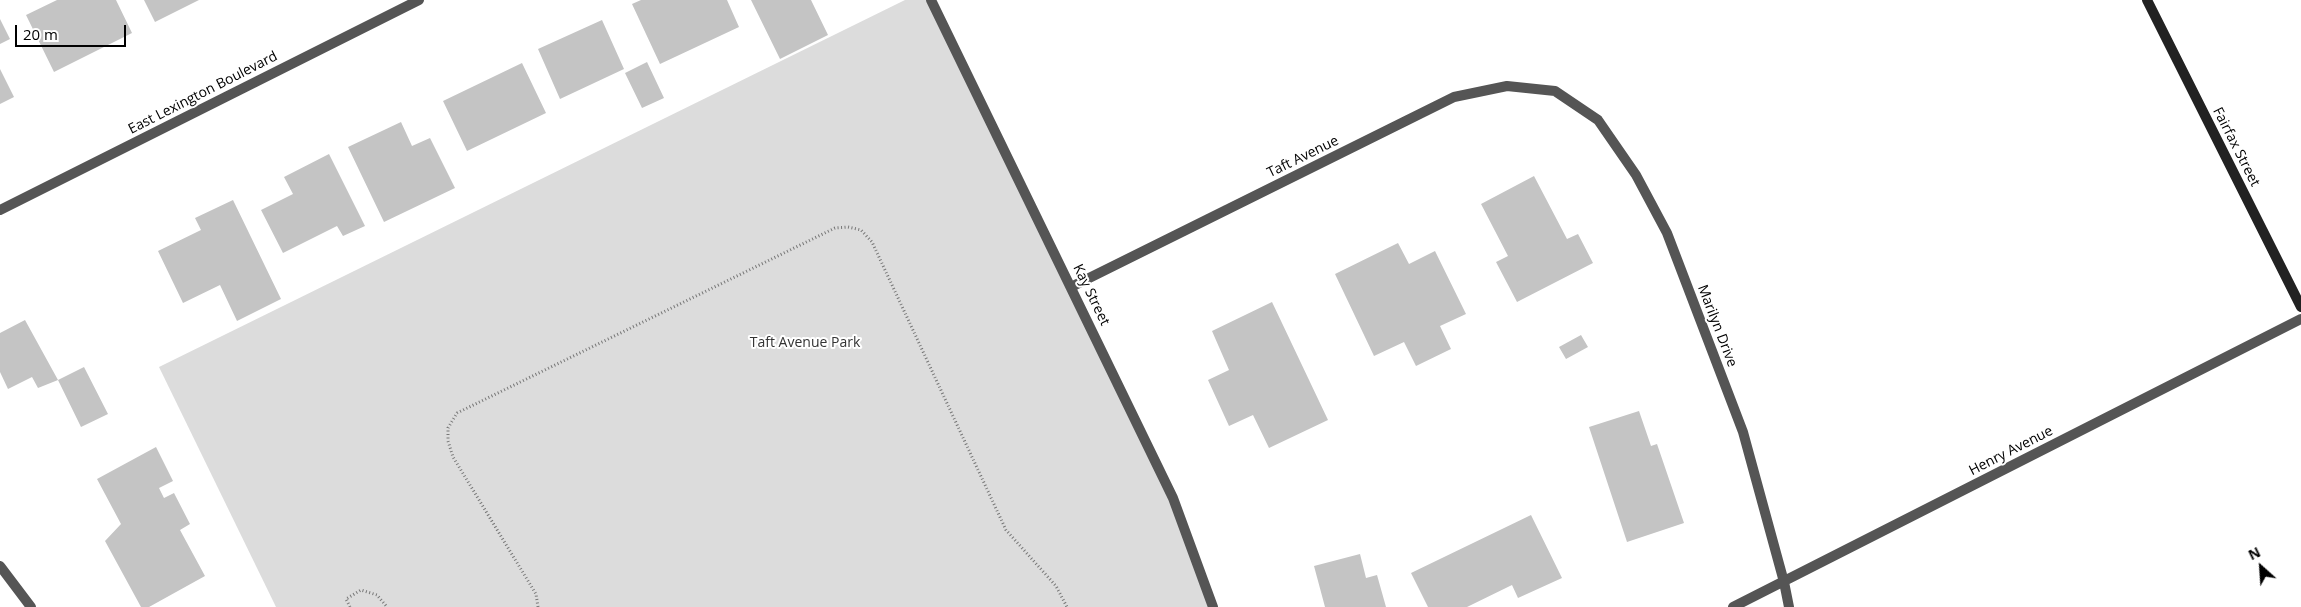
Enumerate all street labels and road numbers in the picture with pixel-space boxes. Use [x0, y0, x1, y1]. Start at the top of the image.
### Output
street label: East Lexington Boulevard [126, 48, 280, 138]
street label: Fairfax Street [2209, 105, 2263, 189]
street label: Taft Avenue [1264, 132, 1342, 182]
street label: Kay Street [1069, 262, 1113, 328]
street label: Marilyn Drive [1694, 283, 1740, 369]
street label: Henry Avenue [1966, 423, 2056, 479]

